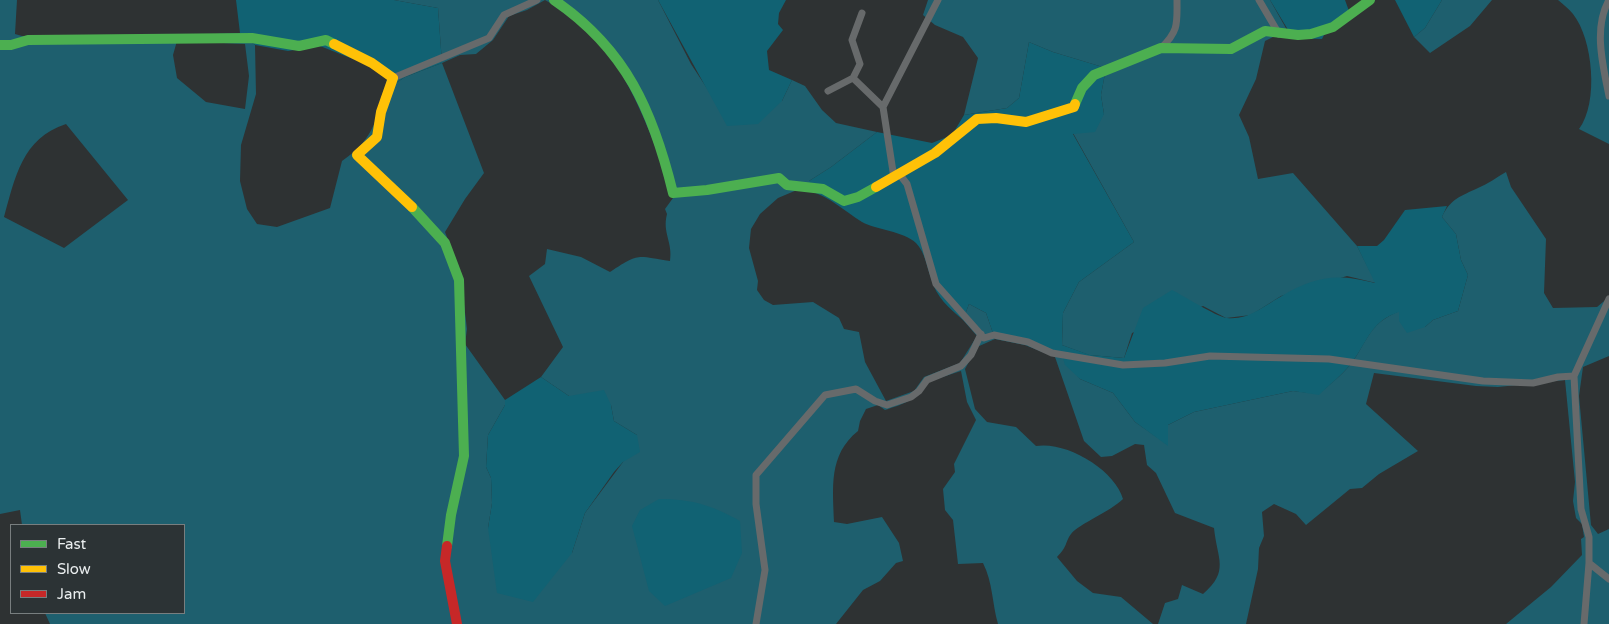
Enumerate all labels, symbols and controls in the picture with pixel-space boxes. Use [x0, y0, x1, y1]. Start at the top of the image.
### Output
legend [10, 524, 185, 614]
text: Fast [57, 535, 86, 553]
text: Slow [57, 560, 91, 578]
text: Jam [57, 585, 86, 603]

